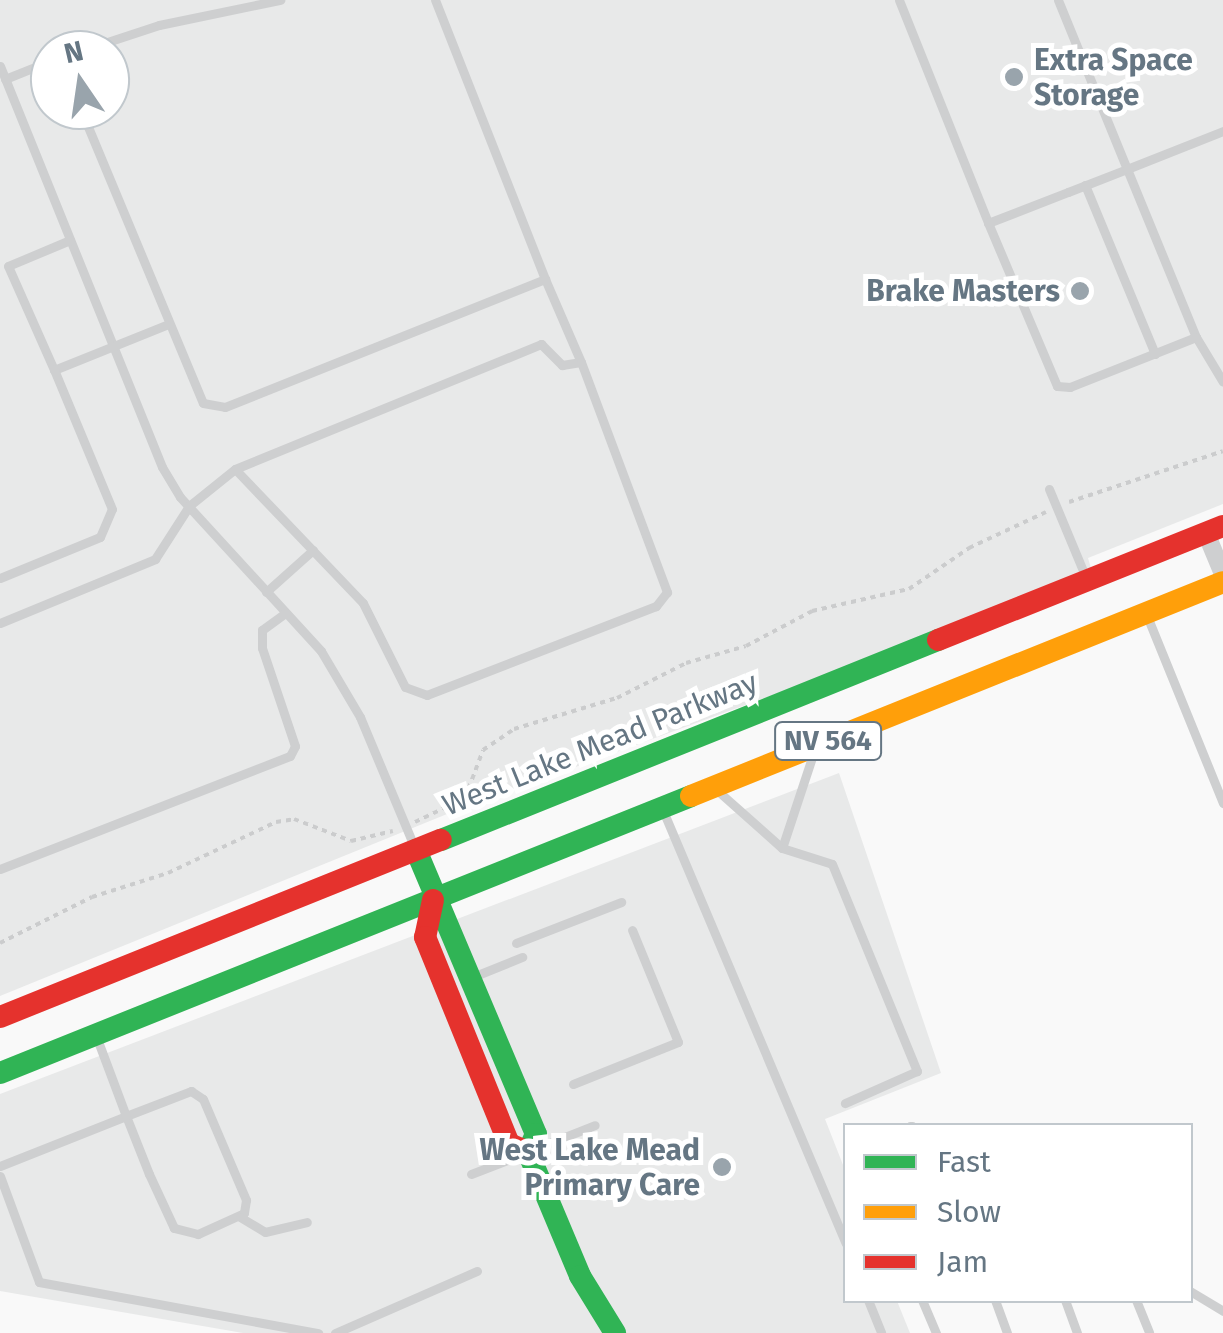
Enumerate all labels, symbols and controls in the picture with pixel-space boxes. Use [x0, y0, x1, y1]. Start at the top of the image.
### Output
north arrow [30, 30, 130, 130]
text: N [61, 34, 86, 70]
place label: Extra Space Storage [1034, 42, 1193, 112]
marker: Extra Space Storage [1003, 66, 1025, 88]
place label: Brake Masters [866, 273, 1060, 309]
marker: Brake Masters [1069, 280, 1091, 302]
street label: West Lake Mead Parkway [437, 664, 763, 824]
road number: NV 564 [773, 718, 883, 764]
legend [843, 1123, 1193, 1303]
place label: West Lake Mead Primary Care [480, 1132, 700, 1202]
text: Fast [937, 1144, 991, 1180]
marker: West Lake Mead Primary Care [709, 1154, 735, 1180]
text: Slow [937, 1194, 1001, 1230]
text: Jam [937, 1244, 988, 1280]

